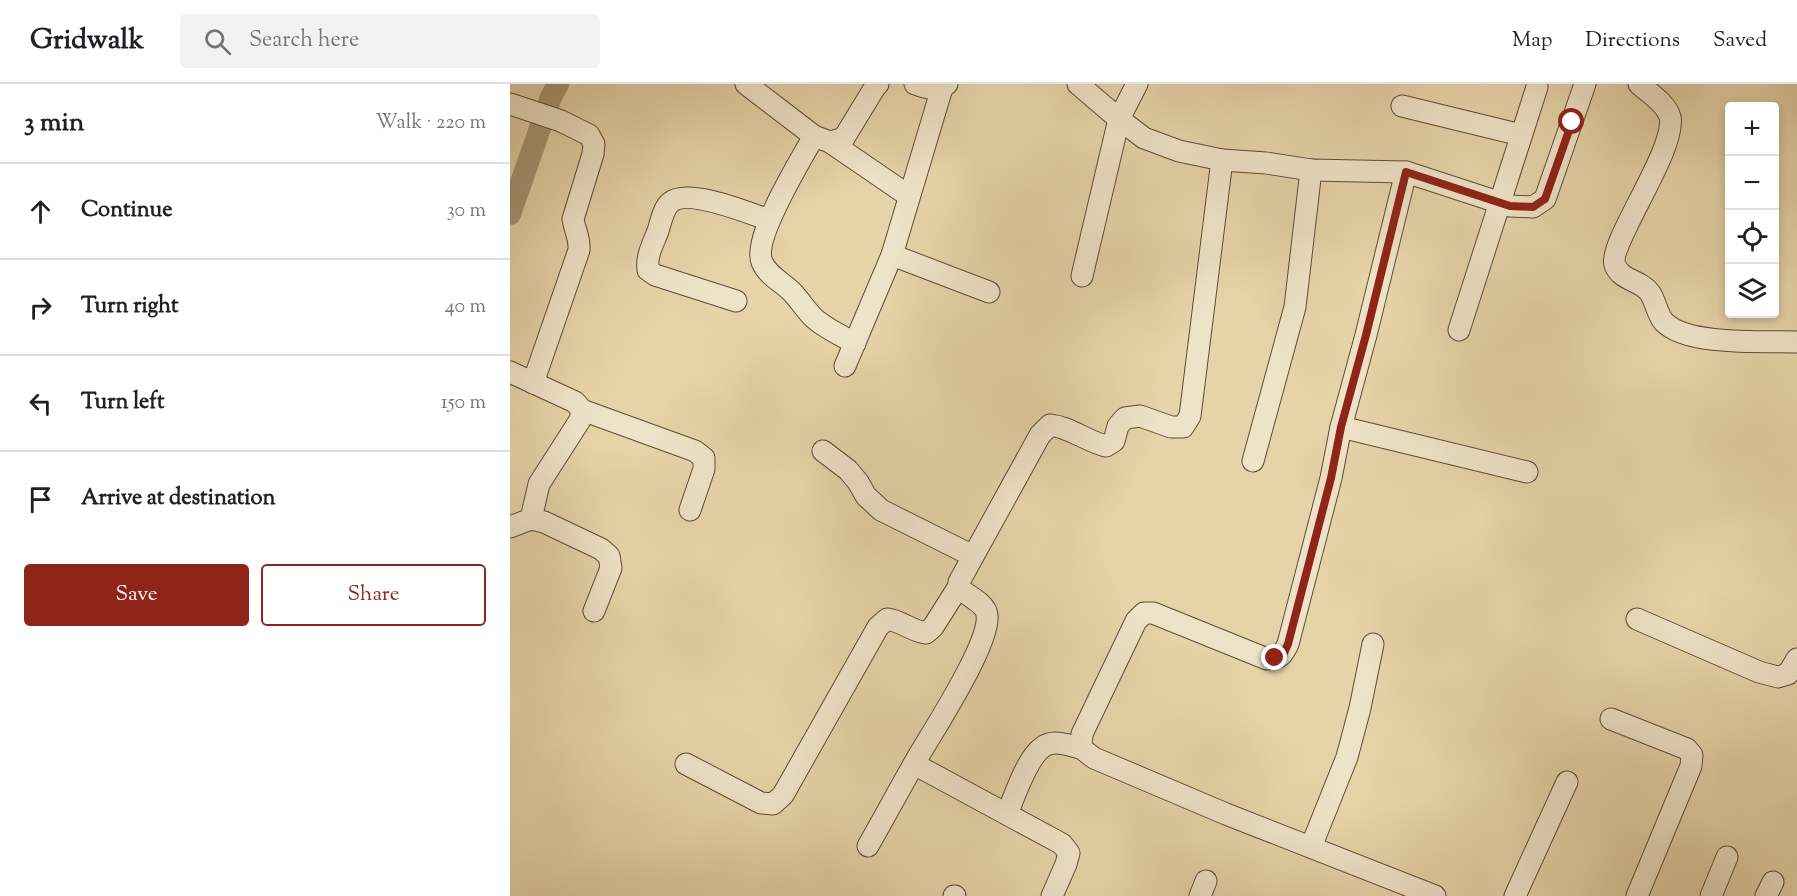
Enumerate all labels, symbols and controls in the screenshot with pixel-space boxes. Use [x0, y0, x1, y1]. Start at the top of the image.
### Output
search box [180, 14, 600, 68]
text: Gridwalk [30, 21, 144, 61]
icon: search [201, 25, 234, 58]
text: Search here [249, 25, 359, 57]
text: Map [1512, 26, 1552, 56]
text: Directions [1585, 26, 1680, 56]
text: Saved [1713, 26, 1767, 56]
map controls [1725, 102, 1779, 318]
button: + [1725, 102, 1779, 156]
text: 3 min [24, 105, 84, 142]
route start [1558, 108, 1584, 134]
text: Walk · 220 m [375, 109, 486, 138]
button: − [1725, 156, 1779, 210]
icon: ahead [24, 195, 57, 228]
text: Continue [81, 195, 172, 227]
text: 30 m [447, 197, 486, 226]
button: locate [1725, 210, 1779, 264]
button: layers [1725, 264, 1779, 318]
icon: right [24, 291, 57, 324]
text: Turn right [81, 291, 178, 323]
text: 40 m [445, 293, 486, 322]
icon: left [24, 387, 57, 420]
text: Turn left [81, 387, 164, 419]
text: 150 m [441, 389, 486, 418]
icon: arrive [24, 483, 57, 516]
text: Arrive at destination [81, 483, 276, 515]
button: Save [24, 564, 249, 626]
button: Share [261, 564, 486, 626]
route end [1261, 644, 1287, 670]

